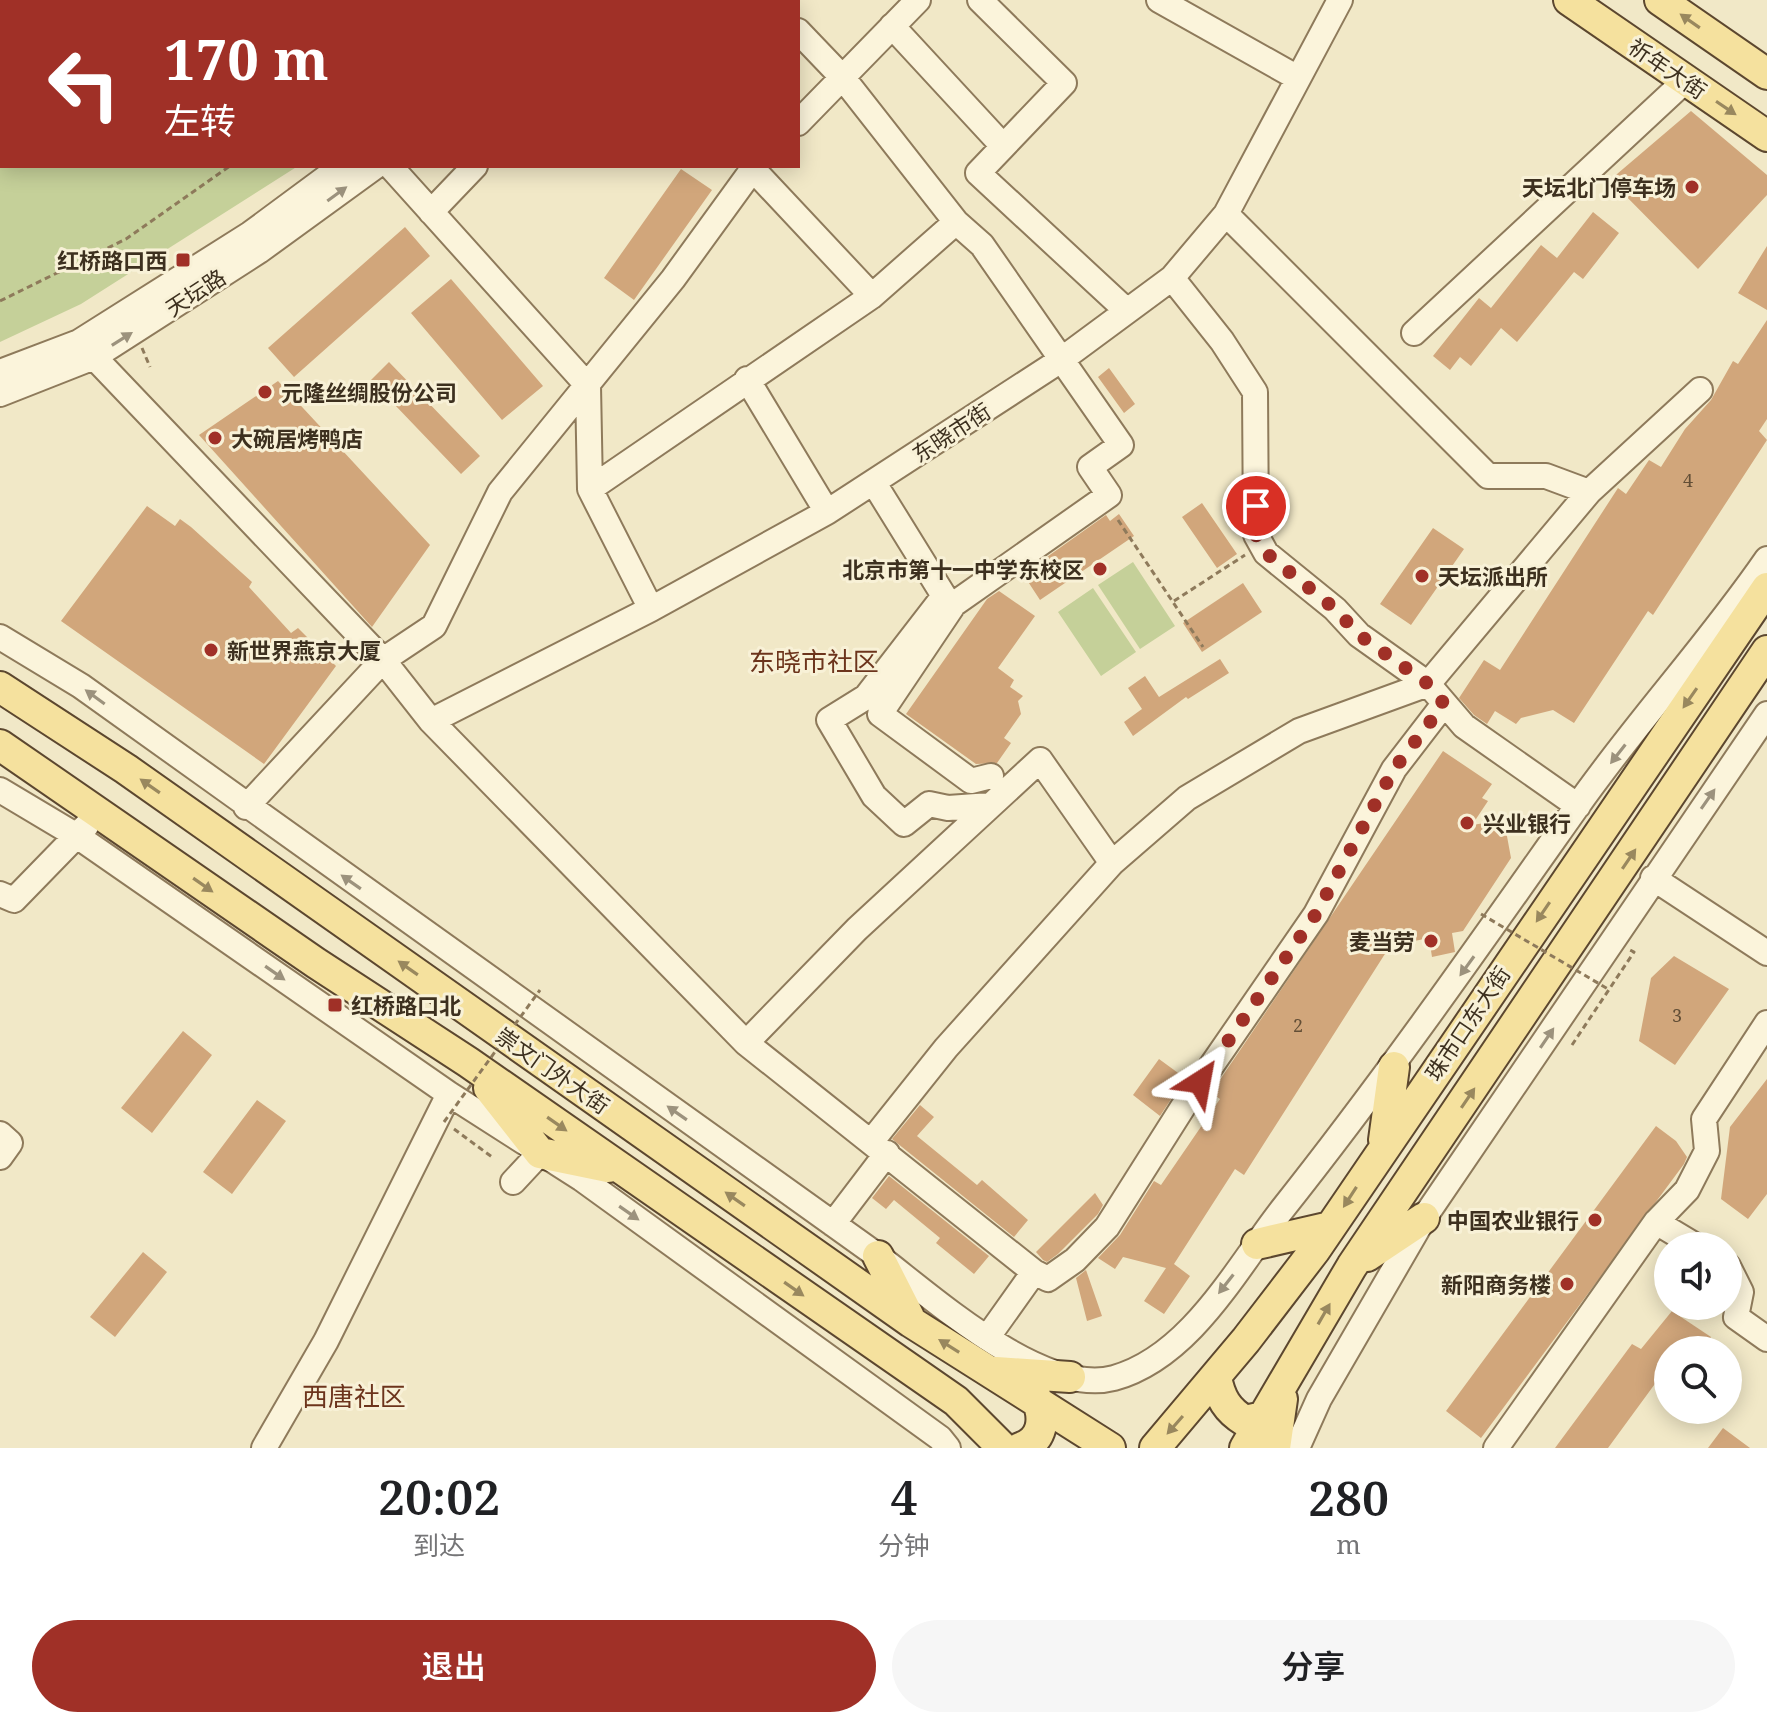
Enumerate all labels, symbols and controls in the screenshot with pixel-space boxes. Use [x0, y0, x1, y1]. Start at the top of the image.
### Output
one-way arrow [1680, 14, 1701, 29]
text: 170 m [164, 20, 329, 96]
street label: 祈年大街 [1623, 31, 1713, 105]
icon: left [32, 32, 136, 136]
text: 左转 [164, 96, 236, 145]
one-way arrow [1715, 100, 1736, 115]
place label: 天坛北门停车场 [1522, 172, 1676, 202]
marker: 天坛北门停车场 [1683, 178, 1701, 196]
one-way arrow [327, 187, 348, 202]
place label: 红桥路口西 [57, 245, 167, 275]
marker: 红桥路口西 [174, 251, 192, 269]
street label: 天坛路 [159, 261, 231, 323]
one-way arrow [111, 333, 133, 347]
place label: 元隆丝绸股份公司 [281, 377, 457, 407]
marker: 元隆丝绸股份公司 [256, 383, 274, 401]
street label: 东晓市街 [906, 395, 996, 469]
place label: 大碗居烤鸭店 [231, 423, 363, 453]
marker: 大碗居烤鸭店 [206, 429, 224, 447]
house number: 4 [1683, 468, 1693, 492]
pin [1222, 472, 1290, 540]
icon: arrive [1234, 484, 1278, 528]
place label: 北京市第十一中学东校区 [842, 554, 1084, 584]
marker: 北京市第十一中学东校区 [1091, 560, 1109, 578]
place label: 天坛派出所 [1438, 561, 1548, 591]
marker: 天坛派出所 [1413, 567, 1431, 585]
place label: 新世界燕京大厦 [227, 635, 381, 665]
marker: 新世界燕京大厦 [202, 641, 220, 659]
district label: 东晓市社区 [749, 643, 879, 679]
one-way arrow [1683, 687, 1698, 708]
one-way arrow [85, 689, 106, 705]
one-way arrow [1610, 744, 1626, 764]
one-way arrow [140, 779, 161, 794]
one-way arrow [1700, 788, 1715, 809]
place label: 兴业银行 [1483, 808, 1571, 838]
marker: 兴业银行 [1458, 814, 1476, 832]
one-way arrow [1621, 848, 1636, 869]
one-way arrow [341, 874, 362, 890]
one-way arrow [192, 877, 213, 892]
one-way arrow [1536, 901, 1551, 922]
place label: 麦当劳 [1349, 926, 1415, 956]
marker: 麦当劳 [1422, 932, 1440, 950]
one-way arrow [1459, 955, 1475, 977]
street label: 珠市口东大街 [1418, 960, 1516, 1086]
one-way arrow [398, 961, 419, 976]
one-way arrow [264, 965, 285, 980]
place label: 红桥路口北 [351, 990, 461, 1020]
marker: 红桥路口北 [326, 996, 344, 1014]
house number: 3 [1672, 1003, 1682, 1027]
house number: 2 [1293, 1013, 1303, 1037]
street label: 崇文门外大街 [490, 1020, 616, 1120]
one-way arrow [1539, 1027, 1554, 1048]
position arrow [1158, 1040, 1242, 1124]
one-way arrow [1460, 1087, 1475, 1108]
one-way arrow [667, 1106, 688, 1122]
one-way arrow [547, 1116, 568, 1131]
one-way arrow [1343, 1186, 1358, 1207]
one-way arrow [725, 1191, 746, 1207]
one-way arrow [618, 1205, 640, 1221]
place label: 中国农业银行 [1447, 1205, 1579, 1235]
marker: 中国农业银行 [1586, 1211, 1604, 1229]
map controls [1654, 1232, 1742, 1424]
button: sound [1654, 1232, 1742, 1320]
place label: 新阳商务楼 [1441, 1269, 1551, 1299]
one-way arrow [1219, 1274, 1235, 1294]
marker: 新阳商务楼 [1558, 1275, 1576, 1293]
one-way arrow [783, 1281, 804, 1296]
one-way arrow [1317, 1303, 1331, 1325]
button: search [1654, 1336, 1742, 1424]
one-way arrow [939, 1339, 960, 1354]
district label: 西唐社区 [302, 1378, 406, 1414]
one-way arrow [1167, 1414, 1184, 1434]
text: 20:02 [378, 1464, 500, 1529]
text: 4 [891, 1464, 918, 1529]
text: 280 [1308, 1465, 1389, 1530]
text: m [1336, 1526, 1361, 1562]
text: 到达 [413, 1527, 465, 1563]
text: 分钟 [878, 1527, 930, 1563]
button: 退出 [32, 1620, 876, 1712]
button: 分享 [892, 1620, 1735, 1712]

